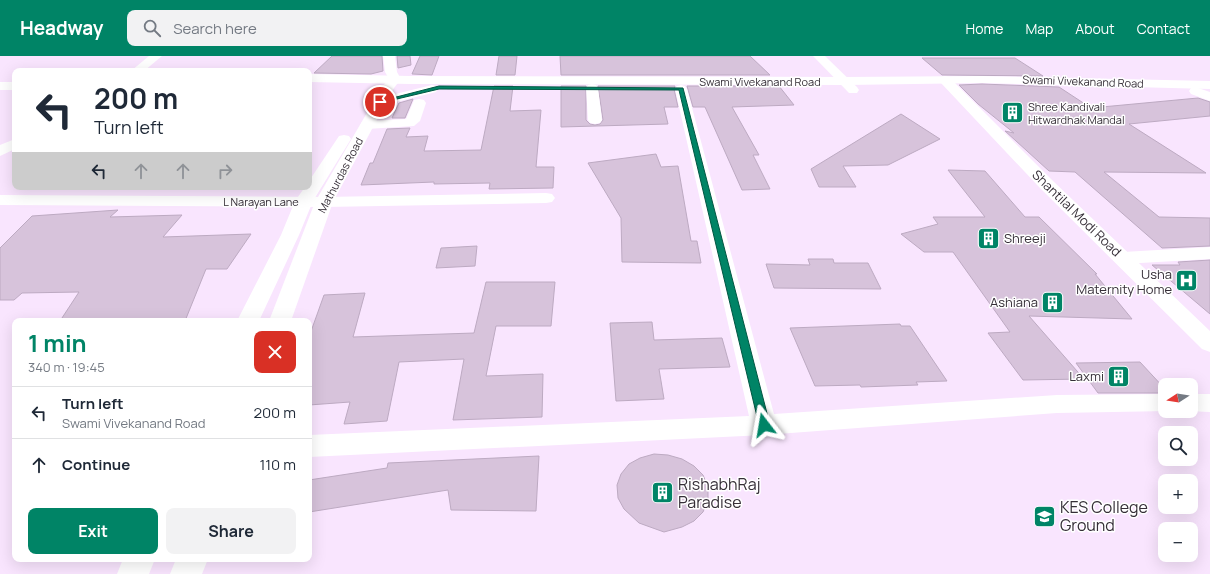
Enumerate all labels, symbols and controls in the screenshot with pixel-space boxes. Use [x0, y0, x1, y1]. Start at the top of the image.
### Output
search box [127, 10, 407, 46]
text: Headway [20, 15, 103, 41]
icon: search [141, 17, 163, 39]
text: Search here [173, 18, 257, 39]
text: Home [966, 19, 1003, 38]
text: Map [1025, 19, 1053, 38]
text: About [1075, 19, 1115, 38]
text: Contact [1137, 19, 1190, 38]
street label: Swami Vivekanand Road [1022, 71, 1144, 91]
street label: Swami Vivekanand Road [699, 74, 821, 89]
text: 200 m [94, 79, 178, 117]
icon: left [28, 84, 80, 136]
pin [363, 85, 397, 119]
icon: arrive [369, 91, 391, 113]
building icon: Shree Kandivali Hitwardhak Mandal [1000, 99, 1026, 125]
place label: Shree Kandivali Hitwardhak Mandal [1028, 99, 1124, 127]
text: Turn left [94, 115, 164, 139]
street label: Mathurdas Road [314, 135, 366, 215]
icon: left [88, 160, 110, 182]
icon: ahead [130, 160, 152, 182]
icon: ahead [172, 160, 194, 182]
icon: right [214, 160, 236, 182]
street label: Shantilal Modi Road [1028, 166, 1126, 260]
street label: L Narayan Lane [223, 194, 299, 209]
building icon: Shreeji [975, 225, 1001, 251]
place label: Shreeji [1004, 229, 1046, 247]
place label: Usha Maternity Home [1076, 265, 1172, 298]
hospital icon: Usha Maternity Home [1174, 268, 1200, 294]
building icon: Ashiana [1040, 289, 1066, 315]
place label: Ashiana [990, 293, 1038, 311]
text: 1 min [28, 326, 87, 359]
button: close [254, 331, 296, 373]
text: 340 m · 19:45 [28, 358, 105, 376]
building icon: Laxmi [1106, 363, 1132, 389]
place label: Laxmi [1069, 367, 1104, 385]
north arrow [1158, 378, 1198, 418]
map controls [1158, 378, 1198, 562]
text: Turn left [62, 393, 124, 414]
icon: left [28, 402, 50, 424]
text: 200 m [253, 402, 296, 423]
position arrow [743, 404, 785, 446]
text: Swami Vivekanand Road [62, 414, 205, 432]
button: search [1158, 426, 1198, 466]
icon: ahead [28, 454, 50, 476]
text: Continue [62, 454, 130, 475]
text: 110 m [259, 454, 296, 475]
place label: RishabhRaj Paradise [678, 473, 761, 513]
button: + [1158, 474, 1198, 514]
building icon: RishabhRaj Paradise [650, 480, 676, 506]
place label: KES College Ground [1060, 496, 1148, 536]
school or university icon: KES College Ground [1031, 503, 1057, 529]
button: Exit [28, 508, 158, 554]
button: Share [166, 508, 296, 554]
button: − [1158, 522, 1198, 562]

